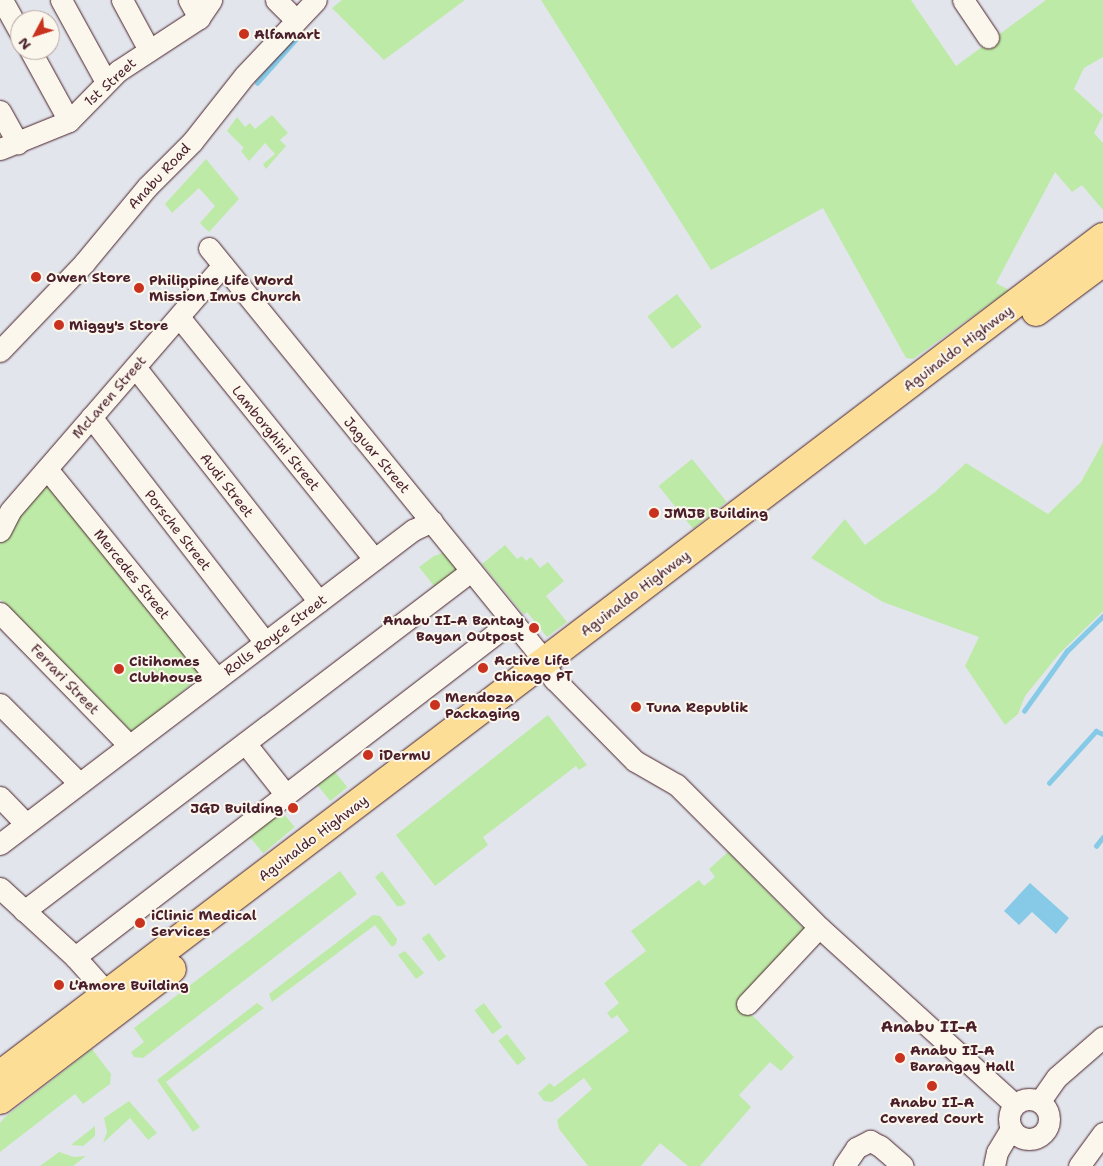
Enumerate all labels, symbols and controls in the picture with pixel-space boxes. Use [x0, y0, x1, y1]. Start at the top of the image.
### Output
north arrow [10, 10, 60, 60]
place label: Alfamart [254, 26, 320, 42]
marker: Alfamart [238, 28, 250, 40]
text: N [14, 34, 35, 54]
street label: 1st Street [81, 54, 139, 110]
street label: Anabu Road [124, 140, 194, 212]
place label: Owen Store [46, 269, 131, 285]
marker: Owen Store [30, 271, 42, 283]
place label: Philippine Life Word Mission Imus Church [149, 272, 301, 304]
marker: Philippine Life Word Mission Imus Church [133, 282, 145, 294]
street label: Aguinaldo Highway [900, 301, 1016, 395]
place label: Miggy's Store [69, 317, 168, 333]
marker: Miggy's Store [53, 319, 65, 331]
street label: McLaren Street [68, 352, 150, 442]
street label: Lamborghini Street [229, 382, 323, 494]
street label: Jaguar Street [340, 413, 414, 497]
street label: Audi Street [197, 450, 257, 520]
street label: Porsche Street [141, 486, 215, 574]
place label: JMJB Building [664, 505, 768, 521]
marker: JMJB Building [648, 507, 660, 519]
street label: Mercedes Street [91, 526, 173, 622]
street label: Aguinaldo Highway [577, 546, 693, 640]
street label: Rolls Royce Street [220, 591, 330, 679]
place label: Anabu II-A Bantay Bayan Outpost [383, 612, 524, 644]
marker: Anabu II-A Bantay Bayan Outpost [528, 622, 540, 634]
street label: Ferrari Street [27, 640, 103, 718]
place label: Active Life Chicago PT [494, 652, 573, 684]
place label: Citihomes Clubhouse [129, 653, 202, 686]
marker: Active Life Chicago PT [476, 661, 490, 675]
marker: Citihomes Clubhouse [113, 663, 125, 675]
place label: Mendoza Packaging [445, 689, 520, 722]
marker: Mendoza Packaging [429, 699, 441, 711]
place label: Tuna Republik [646, 699, 748, 715]
marker: Tuna Republik [630, 701, 642, 713]
place label: iDermU [379, 747, 431, 763]
marker: iDermU [361, 748, 375, 762]
street label: Aguinaldo Highway [255, 791, 371, 885]
place label: JGD Building [190, 800, 283, 816]
marker: JGD Building [287, 802, 299, 814]
place label: iClinic Medical Services [151, 907, 257, 940]
marker: iClinic Medical Services [133, 916, 147, 930]
place label: L'Amore Building [69, 977, 189, 993]
marker: L'Amore Building [53, 979, 65, 991]
district label: Anabu II-A [881, 1017, 977, 1037]
place label: Anabu II-A Barangay Hall [910, 1042, 1015, 1074]
marker: Anabu II-A Barangay Hall [894, 1052, 906, 1064]
marker: Anabu II-A Covered Court [926, 1080, 938, 1092]
place label: Anabu II-A Covered Court [880, 1094, 984, 1126]

